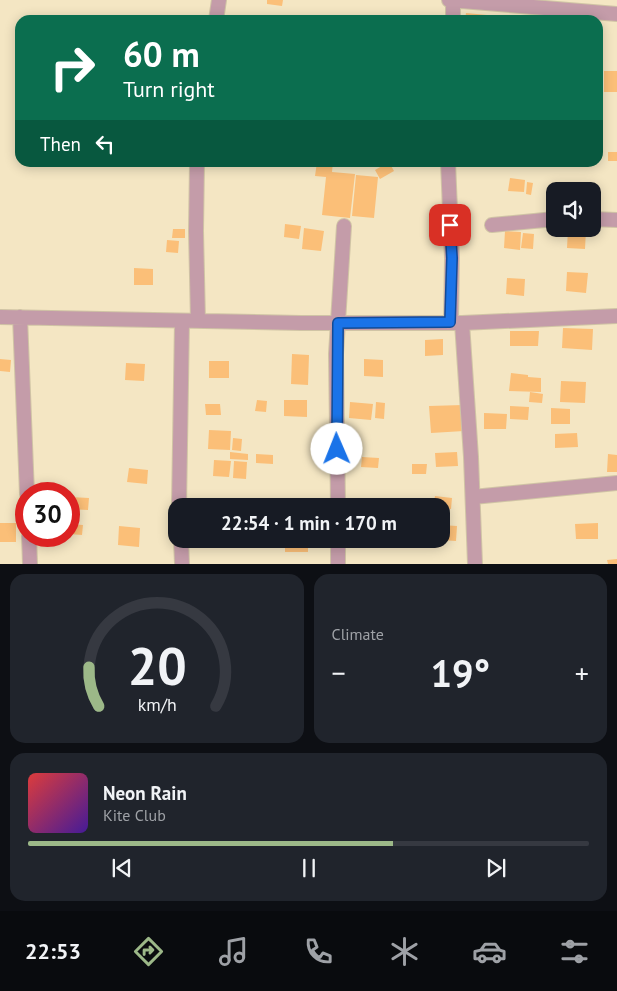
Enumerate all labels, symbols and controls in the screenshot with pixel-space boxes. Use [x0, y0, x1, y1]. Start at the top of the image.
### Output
text: 60 m [123, 31, 200, 77]
icon: right [40, 35, 105, 100]
text: Turn right [123, 75, 215, 103]
icon: left [91, 130, 119, 158]
text: Then [40, 132, 81, 156]
map controls [546, 182, 601, 237]
button: sound [546, 182, 601, 237]
pin [429, 204, 471, 246]
icon: arrive [436, 211, 464, 239]
position arrow [310, 422, 362, 474]
speed limit sign: 30 [15, 482, 80, 547]
text: 22:54 · 1 min · 170 m [221, 511, 397, 535]
text: Climate [332, 624, 384, 644]
text: 20 [127, 632, 186, 699]
text: 19° [430, 648, 490, 697]
text: − [332, 654, 346, 691]
text: + [575, 654, 589, 691]
text: km/h [137, 693, 176, 716]
text: Neon Rain [103, 781, 187, 805]
text: Kite Club [103, 805, 166, 825]
icon: previous [108, 854, 136, 882]
icon: pause [295, 854, 323, 882]
icon: next [482, 854, 510, 882]
icon: directions [131, 934, 166, 969]
icon: music [216, 934, 251, 969]
icon: phone [301, 934, 336, 969]
icon: climate [387, 934, 422, 969]
icon: car [472, 934, 507, 969]
icon: filters [557, 934, 592, 969]
text: 22:53 [25, 937, 81, 965]

